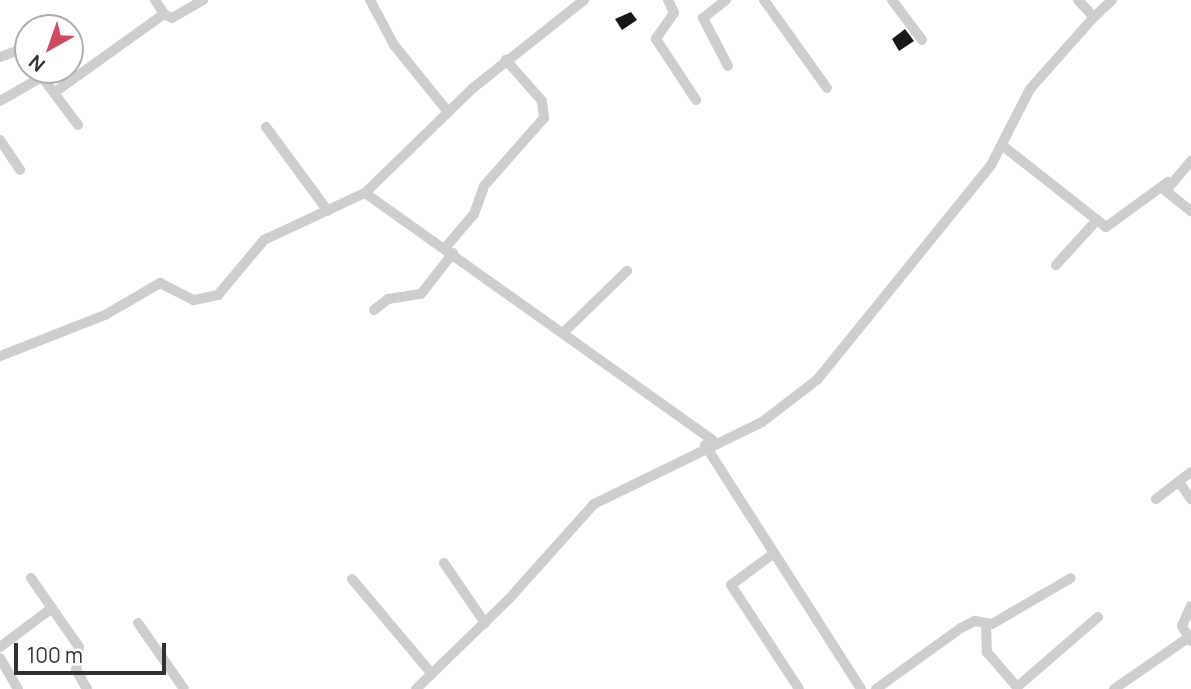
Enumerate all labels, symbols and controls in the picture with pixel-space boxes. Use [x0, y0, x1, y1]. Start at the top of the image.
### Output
north arrow [14, 14, 84, 84]
text: N [23, 49, 50, 78]
scale bar [18, 630, 170, 674]
text: 100 m [27, 641, 83, 669]

